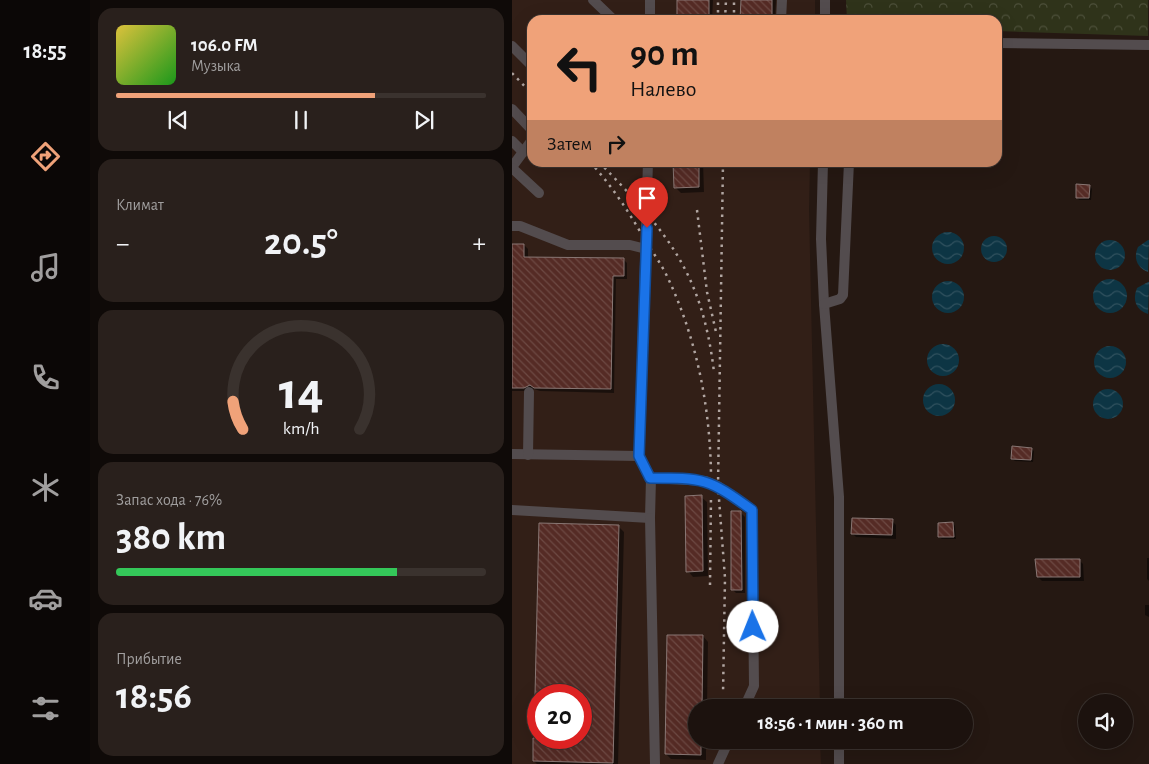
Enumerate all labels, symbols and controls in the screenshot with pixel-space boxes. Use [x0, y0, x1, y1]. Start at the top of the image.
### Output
icon: left [547, 35, 612, 100]
text: 106.0 FM [191, 36, 258, 55]
text: 90 m [630, 37, 699, 72]
text: 18:55 [24, 40, 66, 62]
text: Музыка [191, 58, 241, 74]
text: Налево [630, 78, 696, 100]
icon: previous [164, 106, 192, 134]
icon: pause [287, 106, 315, 134]
icon: next [410, 106, 438, 134]
icon: right [602, 130, 630, 158]
text: Затем [547, 135, 592, 154]
icon: directions [28, 139, 63, 174]
pin [626, 177, 668, 228]
icon: arrive [633, 184, 661, 212]
text: Климат [116, 197, 164, 213]
text: 20.5° [264, 224, 338, 262]
text: − [116, 230, 129, 258]
text: + [473, 230, 486, 258]
icon: music [28, 250, 63, 285]
icon: phone [28, 360, 63, 395]
text: 14 [279, 366, 323, 418]
text: km/h [283, 420, 319, 438]
icon: climate [28, 470, 63, 505]
text: Запас хода · 76% [116, 492, 222, 508]
text: 380 km [116, 519, 226, 557]
icon: car [28, 581, 63, 616]
position arrow [726, 600, 778, 652]
text: Прибытие [116, 651, 182, 667]
text: 18:56 [116, 678, 192, 716]
speed limit sign: 20 [527, 684, 592, 749]
icon: filters [28, 691, 63, 726]
map controls [1078, 694, 1133, 749]
button: sound [1078, 694, 1133, 749]
text: 18:56 · 1 мин · 360 m [758, 714, 903, 733]

